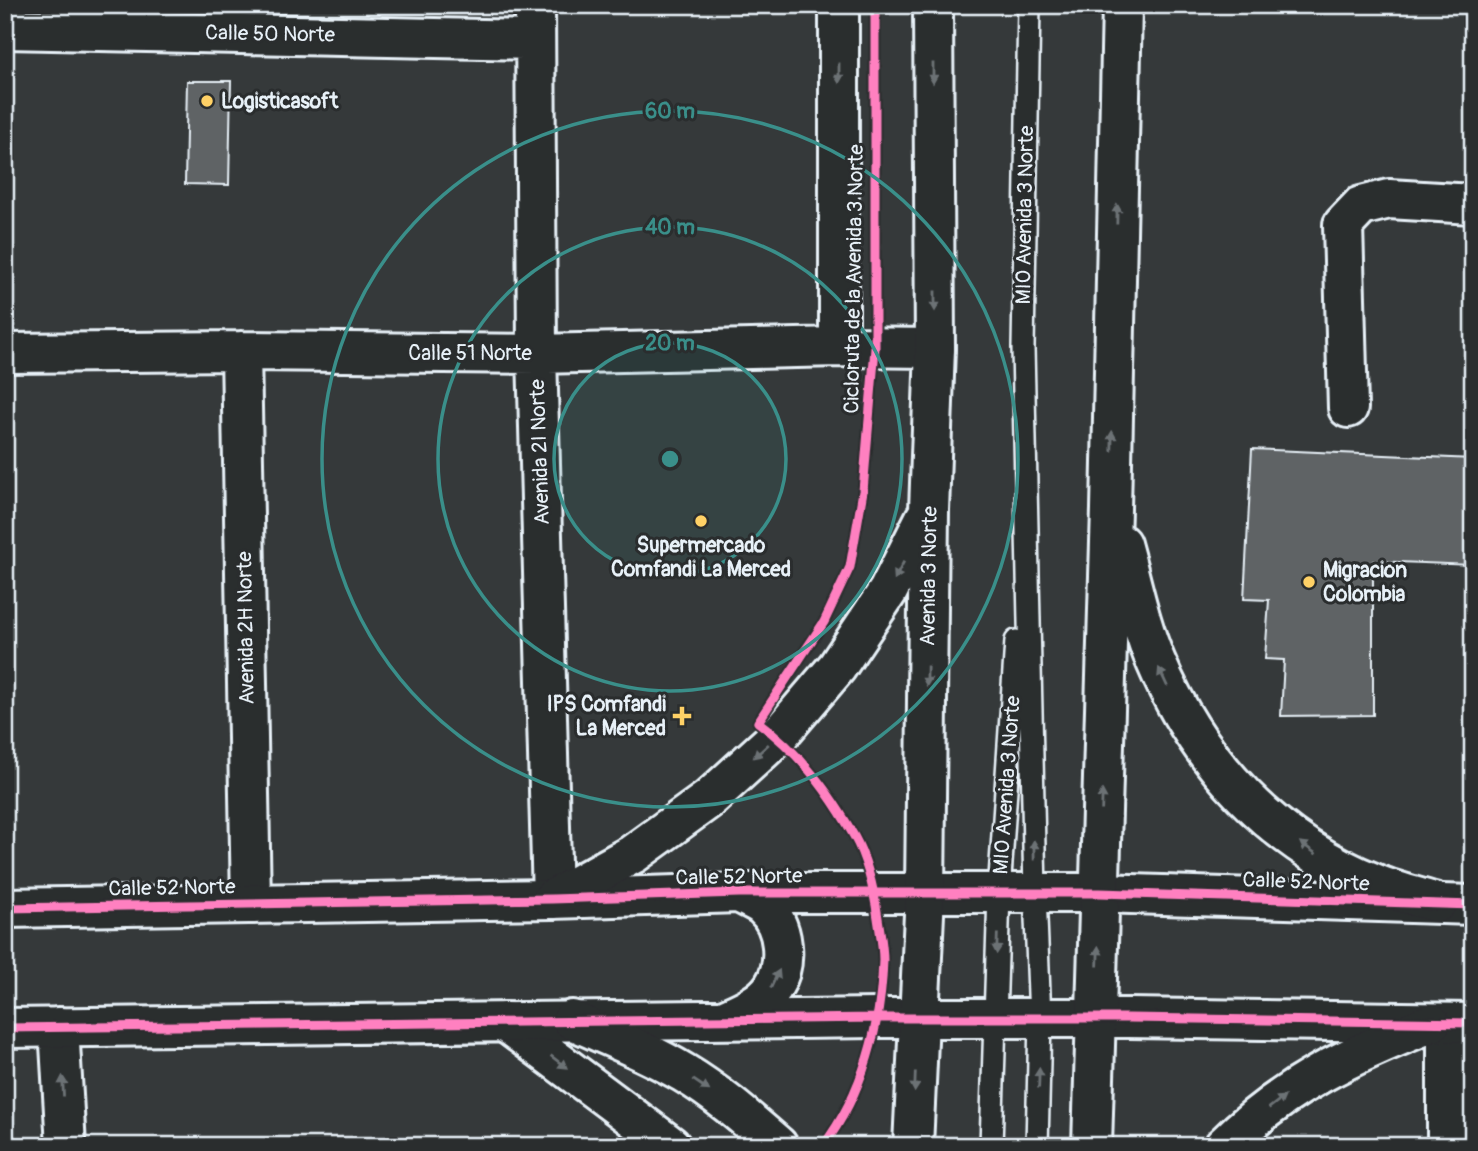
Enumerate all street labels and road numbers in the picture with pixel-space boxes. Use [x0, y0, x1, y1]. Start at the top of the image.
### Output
street label: Calle 50 Norte [205, 19, 336, 49]
street label: MIO Avenida 3 Norte [1010, 125, 1040, 305]
street label: Cicloruta de la Avenida 3 Norte [838, 144, 870, 414]
street label: Calle 51 Norte [408, 340, 532, 367]
street label: Avenida 2I Norte [524, 378, 556, 525]
street label: Avenida 3 Norte [914, 505, 944, 646]
street label: Avenida 2H Norte [231, 550, 261, 705]
street label: MIO Avenida 3 Norte [987, 694, 1027, 875]
street label: Calle 52 Norte [675, 862, 803, 892]
street label: Calle 52 Norte [1242, 866, 1371, 898]
street label: Calle 52 Norte [108, 873, 236, 903]

